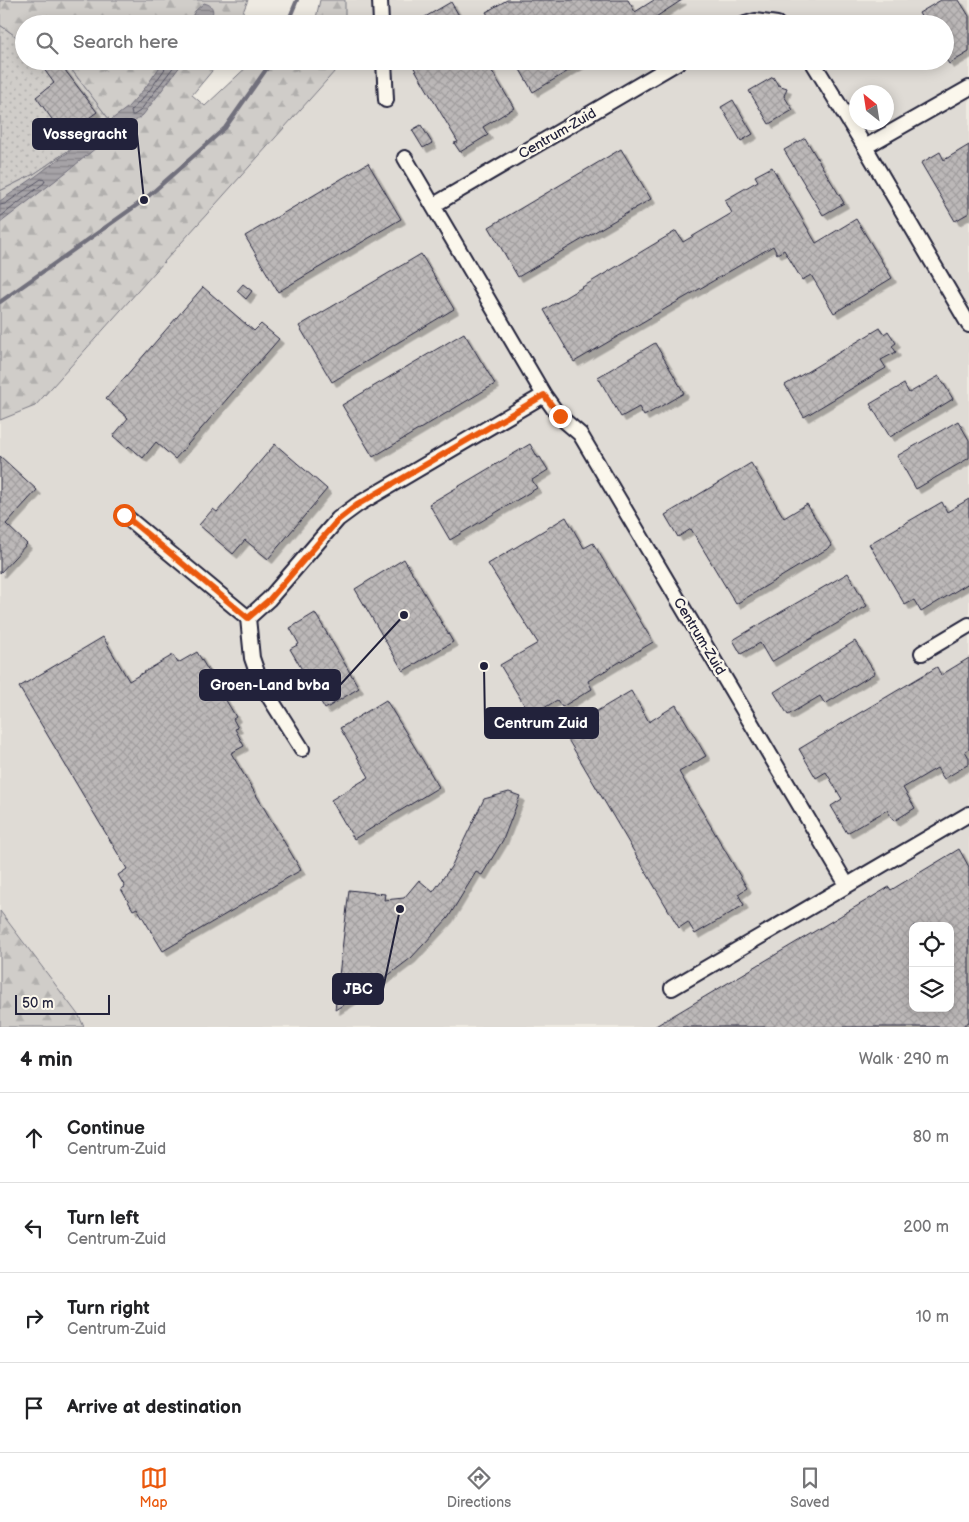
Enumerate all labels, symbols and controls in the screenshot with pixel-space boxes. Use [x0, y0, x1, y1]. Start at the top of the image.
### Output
search box [15, 15, 954, 70]
icon: search [33, 29, 61, 57]
text: Search here [73, 31, 178, 54]
north arrow [849, 85, 894, 130]
street label: Centrum-Zuid [515, 104, 599, 163]
callout: Vossegracht [33, 119, 137, 149]
text: Vossegracht [43, 125, 127, 144]
route end [549, 405, 572, 428]
route start [113, 504, 136, 527]
street label: Centrum-Zuid [670, 595, 729, 678]
callout: Groen-Land bvba [200, 670, 340, 700]
text: Groen-Land bvba [210, 676, 330, 695]
callout: Centrum Zuid [485, 708, 598, 738]
text: Centrum Zuid [494, 714, 588, 733]
map controls [909, 922, 954, 1012]
button: locate [909, 922, 954, 967]
button: layers [909, 967, 954, 1012]
callout: JBC [333, 974, 383, 1004]
text: JBC [343, 980, 373, 999]
scale bar [15, 992, 110, 1015]
text: 50 m [22, 995, 54, 1012]
text: 4 min [20, 1047, 73, 1072]
text: Walk · 290 m [859, 1050, 949, 1069]
text: Continue [67, 1117, 145, 1140]
icon: ahead [20, 1124, 48, 1152]
text: 80 m [913, 1128, 949, 1147]
text: Centrum-Zuid [67, 1140, 166, 1159]
text: Turn left [67, 1207, 139, 1230]
icon: left [20, 1214, 48, 1242]
text: 200 m [903, 1218, 949, 1237]
text: Centrum-Zuid [67, 1230, 166, 1249]
text: Turn right [67, 1297, 150, 1320]
icon: right [20, 1304, 48, 1332]
text: 10 m [916, 1308, 949, 1327]
text: Centrum-Zuid [67, 1320, 166, 1339]
icon: arrive [20, 1394, 48, 1422]
text: Arrive at destination [67, 1396, 242, 1419]
tab: Map [140, 1464, 168, 1511]
tab: Directions [447, 1464, 511, 1511]
tab: Saved [790, 1464, 829, 1511]

